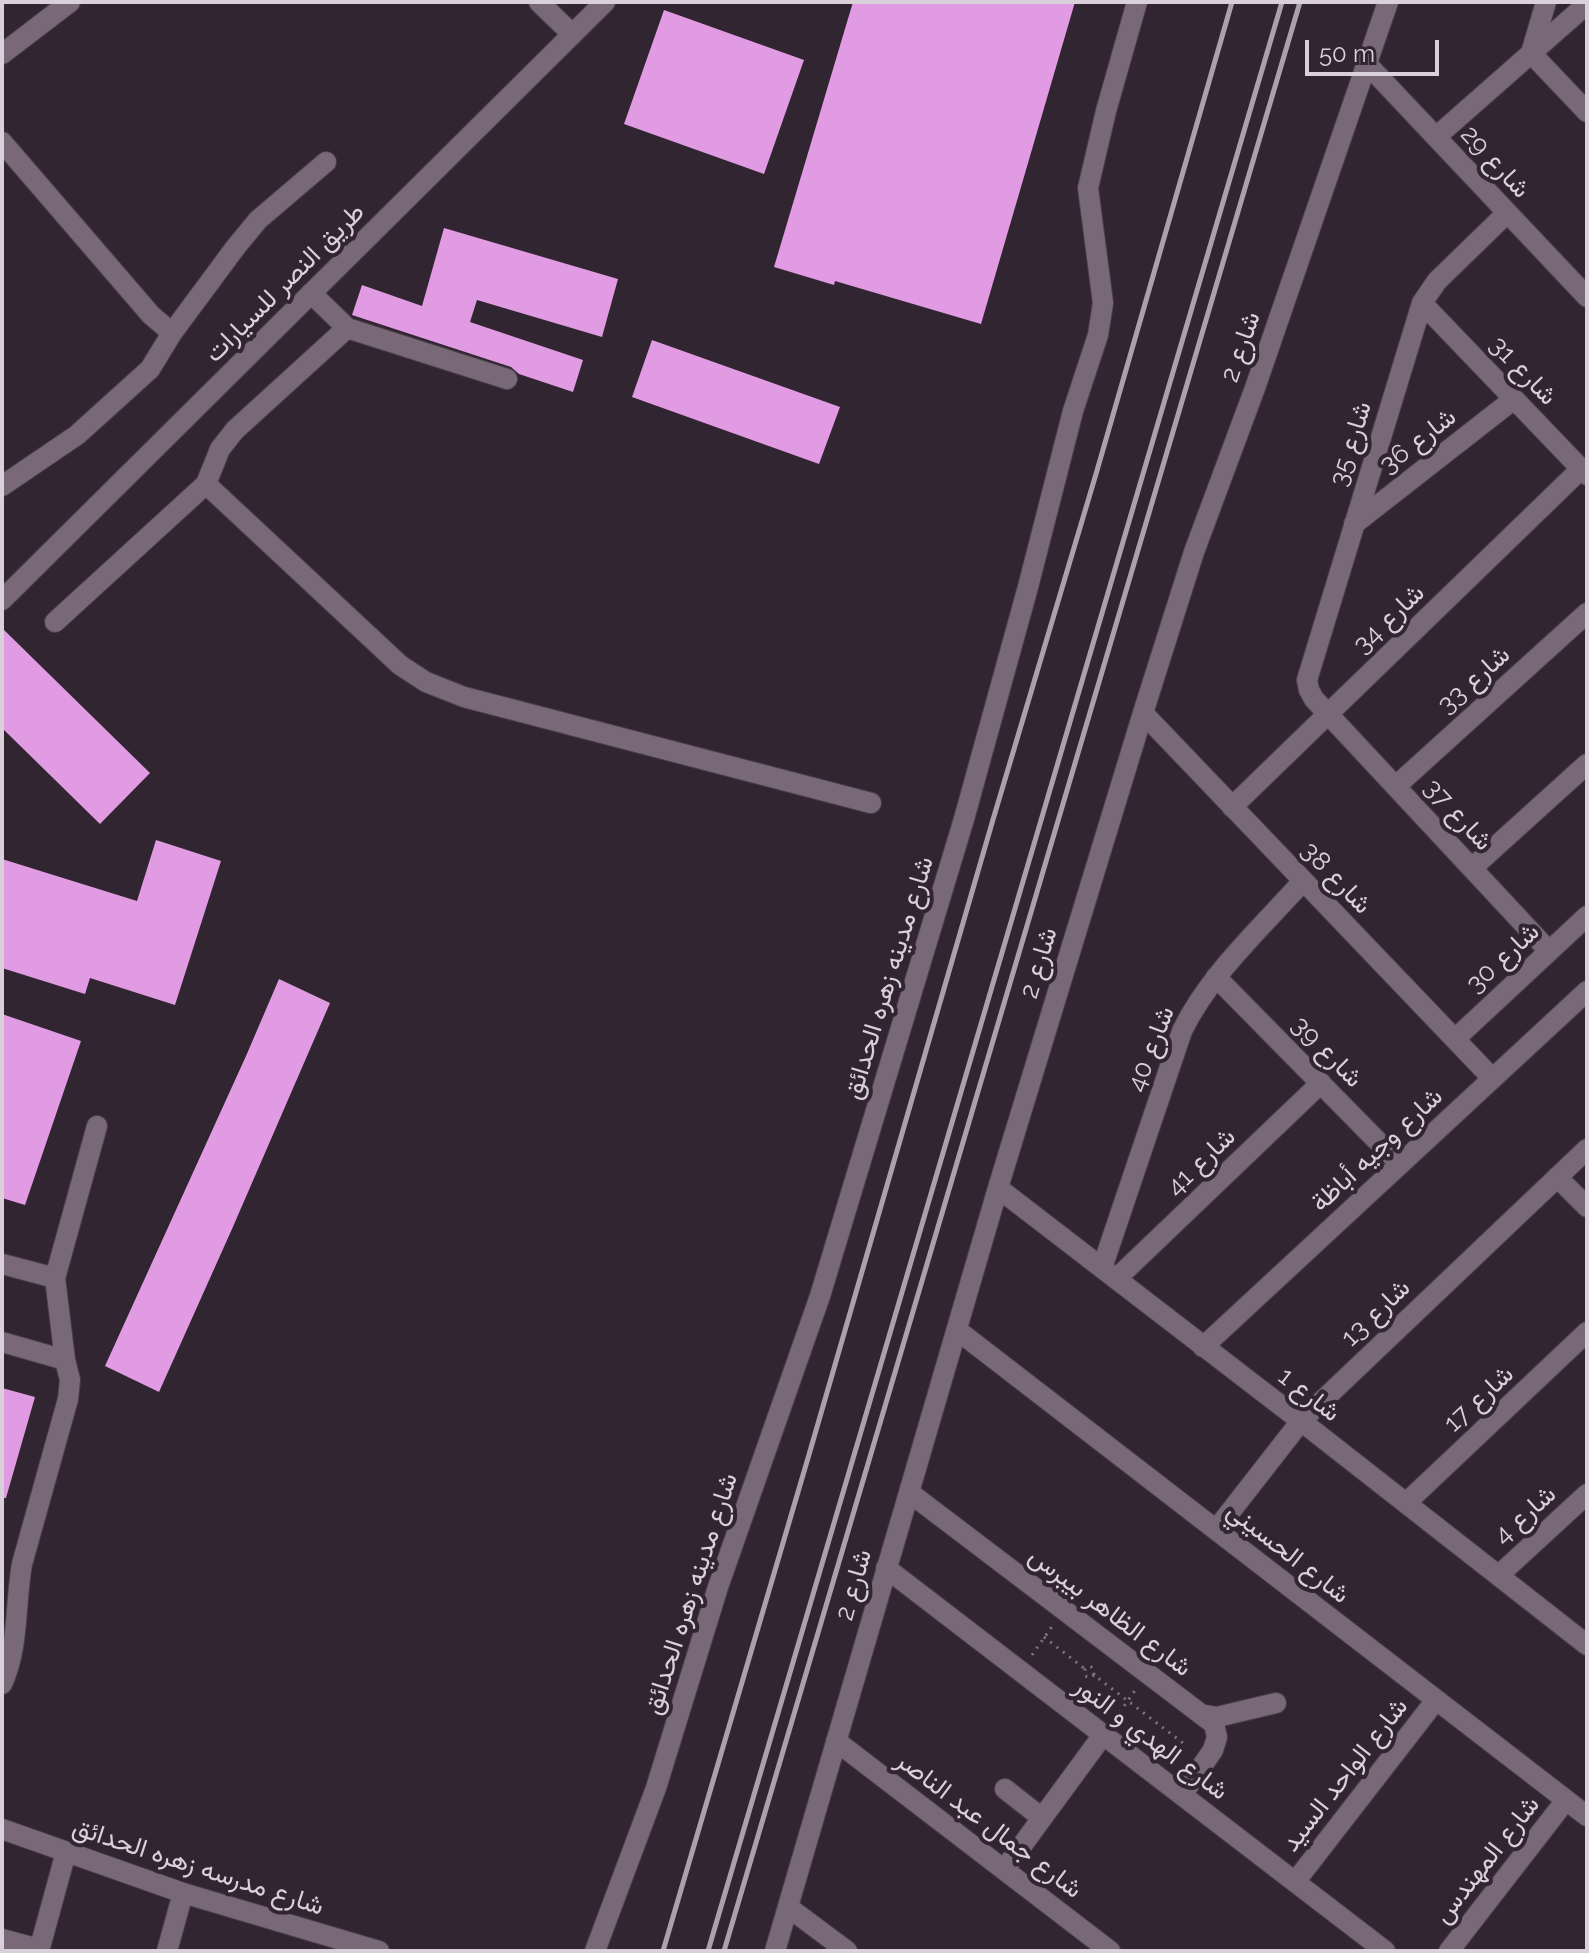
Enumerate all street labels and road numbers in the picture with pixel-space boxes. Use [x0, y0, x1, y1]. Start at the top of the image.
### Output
street label: شارع 29 [1454, 119, 1536, 205]
street label: طريق النصر للسيارات [199, 197, 371, 369]
street label: شارع 2 [1214, 308, 1268, 386]
street label: شارع 31 [1483, 330, 1563, 412]
street label: شارع 35 [1323, 398, 1379, 490]
street label: شارع 36 [1374, 401, 1462, 481]
street label: شارع 34 [1347, 578, 1431, 660]
street label: شارع 33 [1431, 639, 1517, 721]
street label: شارع 37 [1417, 773, 1499, 857]
street label: شارع 38 [1294, 835, 1378, 921]
street label: شارع مدينه زهره الحدائق [837, 853, 941, 1103]
street label: شارع 30 [1460, 916, 1546, 1000]
street label: شارع 2 [1013, 924, 1065, 1002]
street label: شارع 40 [1120, 1002, 1182, 1096]
street label: شارع 39 [1285, 1010, 1369, 1094]
street label: شارع وجيه أباظة [1305, 1081, 1449, 1219]
street label: شارع 41 [1160, 1122, 1242, 1202]
street label: شارع 13 [1335, 1273, 1417, 1353]
street label: شارع 17 [1438, 1359, 1520, 1439]
street label: شارع 1 [1272, 1361, 1346, 1429]
street label: شارع مدينه زهره الحدائق [637, 1469, 745, 1719]
street label: شارع 4 [1487, 1479, 1563, 1551]
street label: شارع الحسيني [1220, 1495, 1356, 1611]
street label: شارع الظاهر بيبرس [1022, 1540, 1198, 1684]
street label: شارع 2 [829, 1546, 879, 1624]
street label: شارع الهدي و النور [1068, 1671, 1234, 1807]
street label: شارع الواحد السيد [1275, 1692, 1415, 1858]
street label: شارع جمال عبد الناصر [890, 1745, 1088, 1905]
street label: شارع المهندس [1427, 1790, 1547, 1930]
street label: شارع مدرسه زهره الحدائق [68, 1812, 328, 1922]

